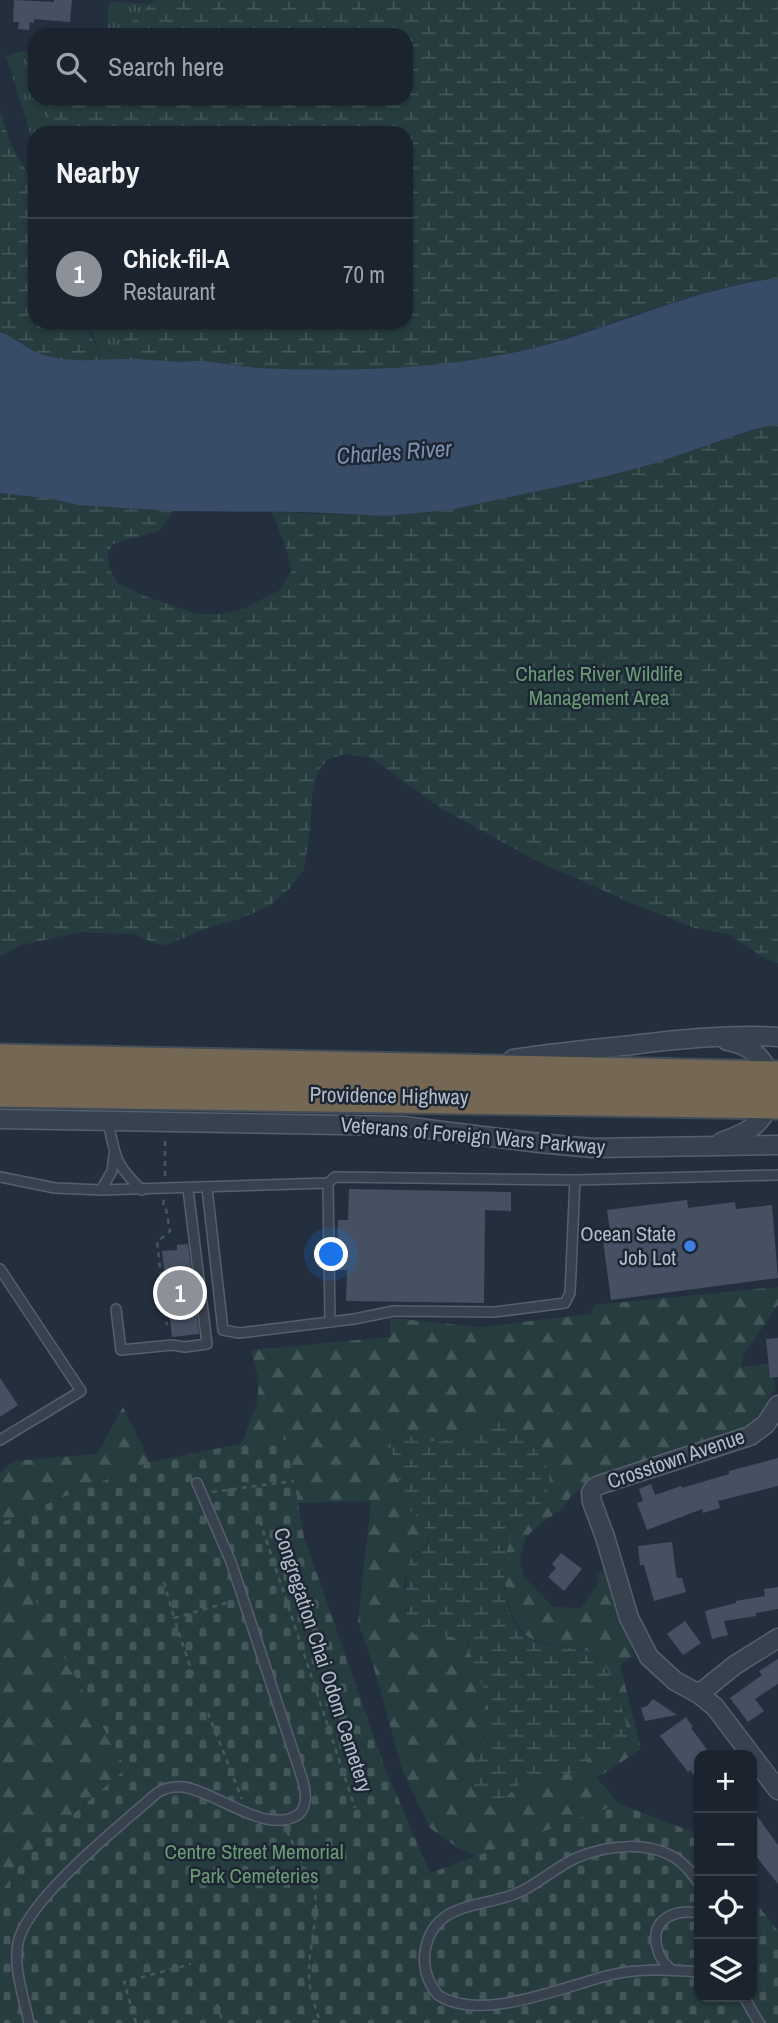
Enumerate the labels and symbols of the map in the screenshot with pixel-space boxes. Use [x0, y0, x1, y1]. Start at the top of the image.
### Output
water label: Charles River [335, 432, 453, 471]
park label: Charles River Wildlife Management Area [515, 659, 683, 712]
street label: Providence Highway [309, 1080, 469, 1111]
street label: Veterans of Foreign Wars Parkway [339, 1109, 607, 1162]
place label: Ocean State Job Lot [580, 1219, 676, 1272]
your location [314, 1237, 348, 1271]
marker: Ocean State Job Lot [682, 1238, 698, 1254]
pin: 1 [157, 1267, 203, 1319]
street label: Crosstown Avenue [603, 1421, 748, 1496]
street label: Congregation Chai Odom Cemetery [267, 1524, 380, 1796]
park label: Centre Street Memorial Park Cemeteries [165, 1837, 343, 1890]

